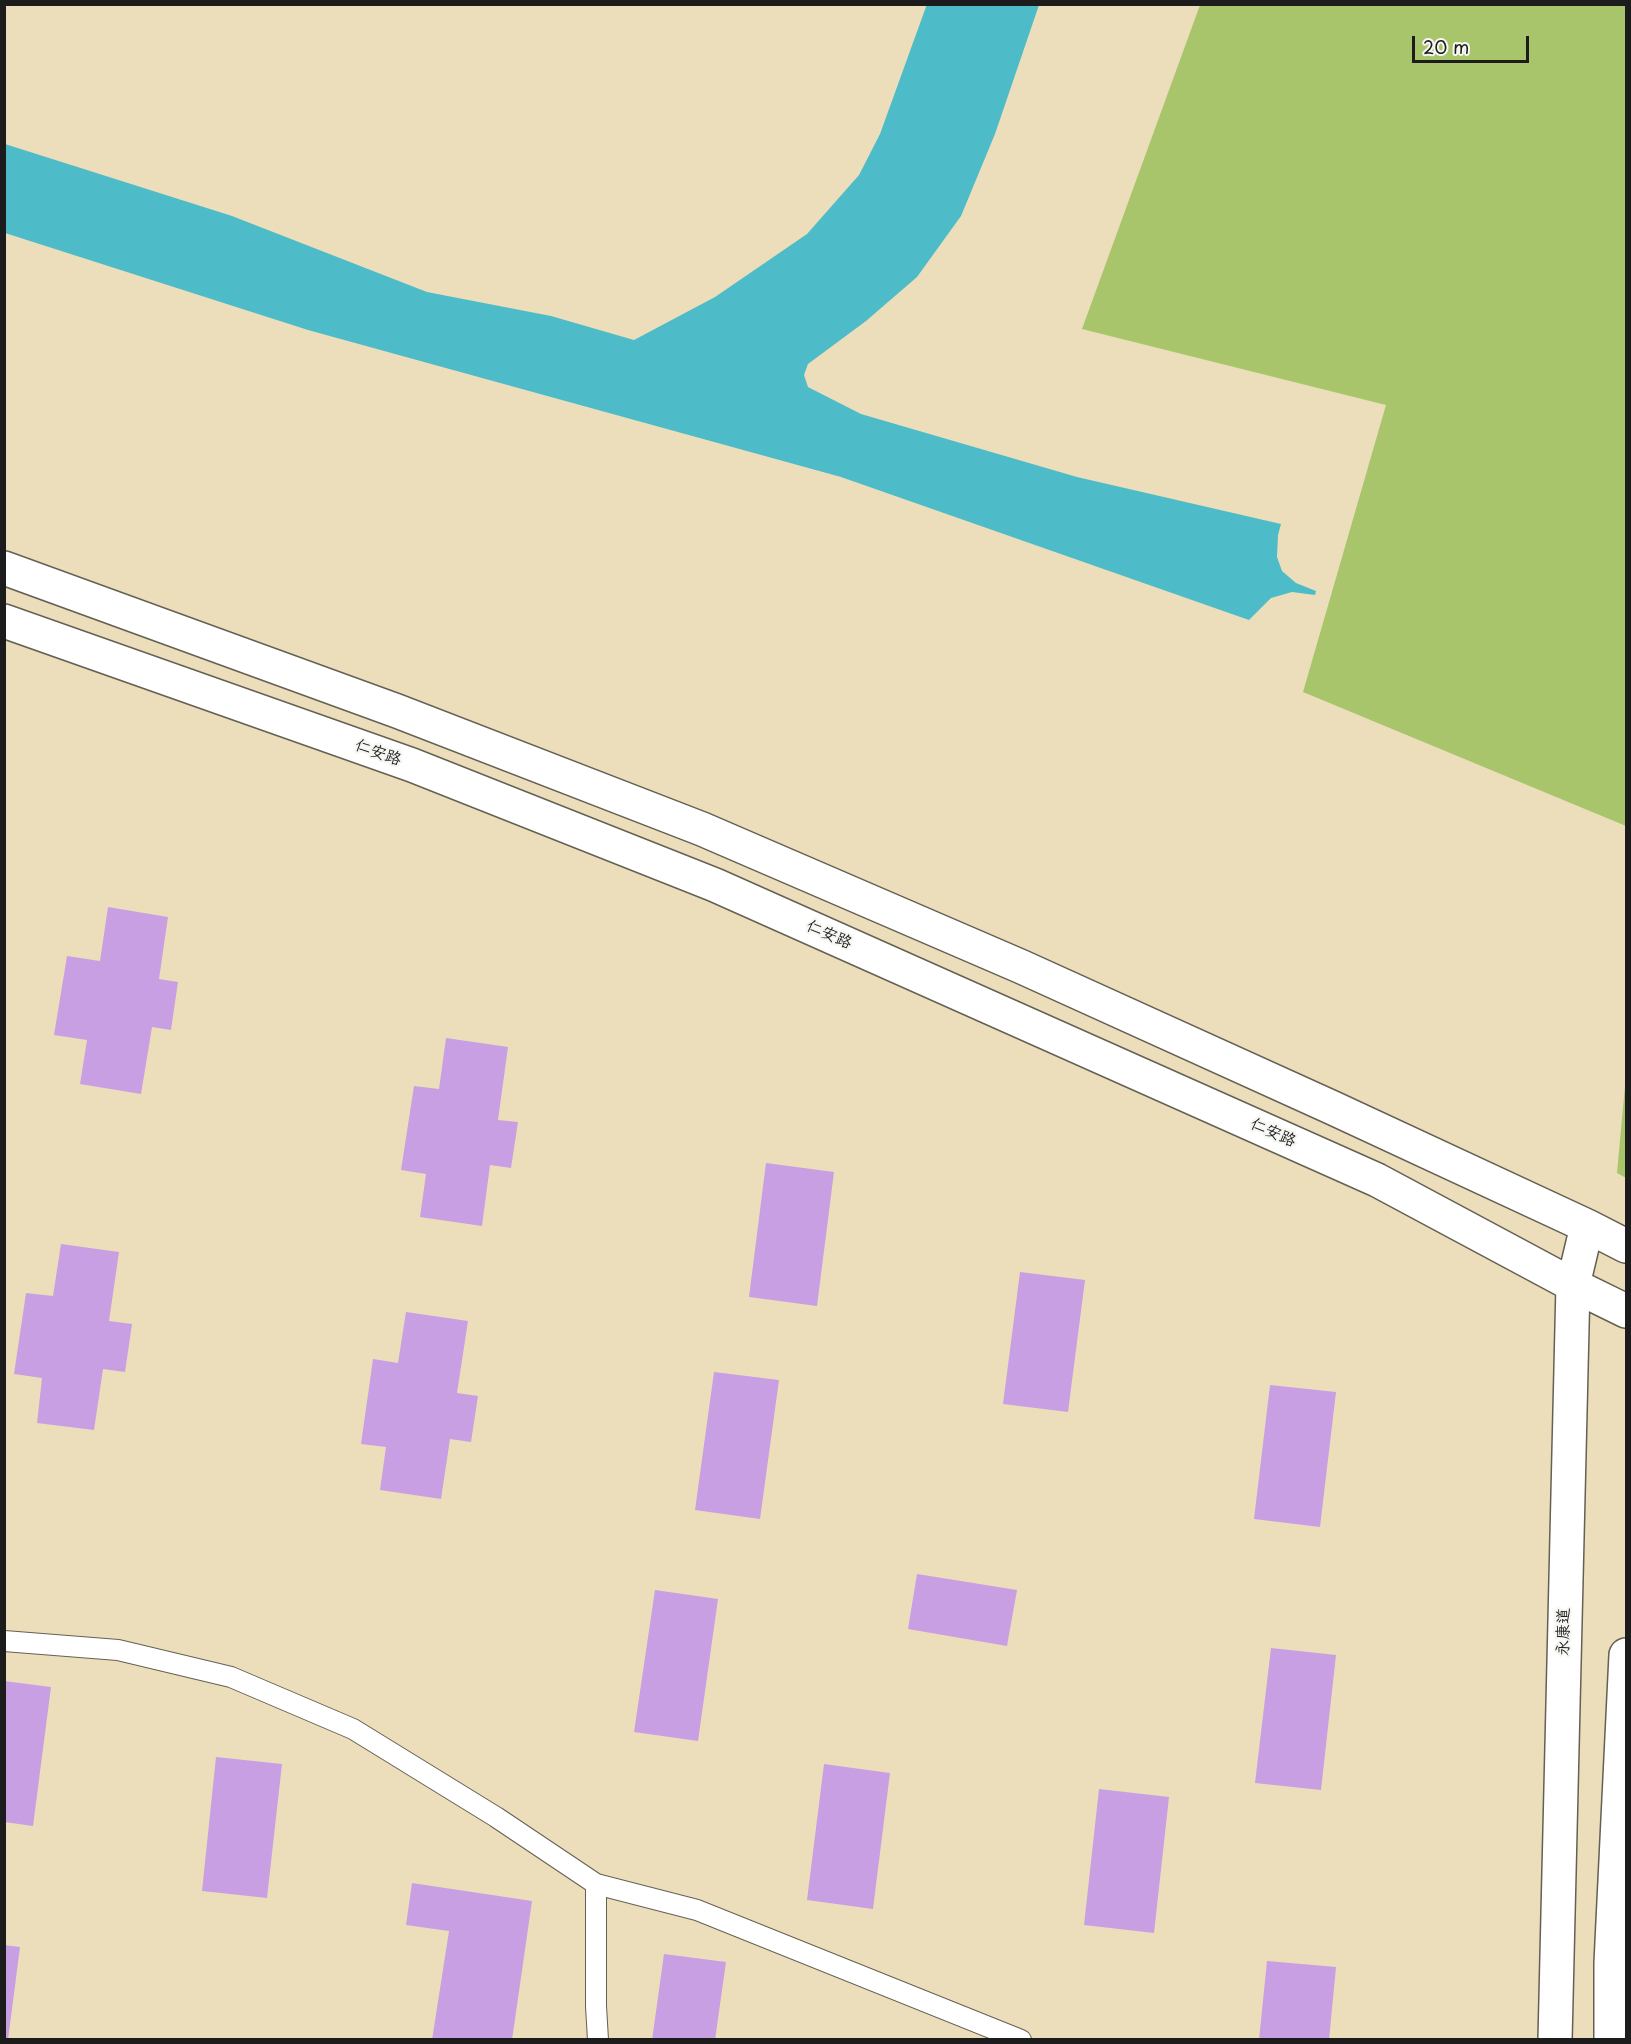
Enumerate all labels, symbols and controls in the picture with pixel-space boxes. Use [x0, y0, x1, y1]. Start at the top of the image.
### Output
scale bar [1415, 24, 1532, 62]
text: 20 m [1423, 33, 1469, 60]
street label: 仁安路 [352, 736, 404, 770]
street label: 仁安路 [803, 916, 855, 954]
street label: 仁安路 [1247, 1114, 1299, 1152]
street label: 永康道 [1554, 1608, 1574, 1656]

